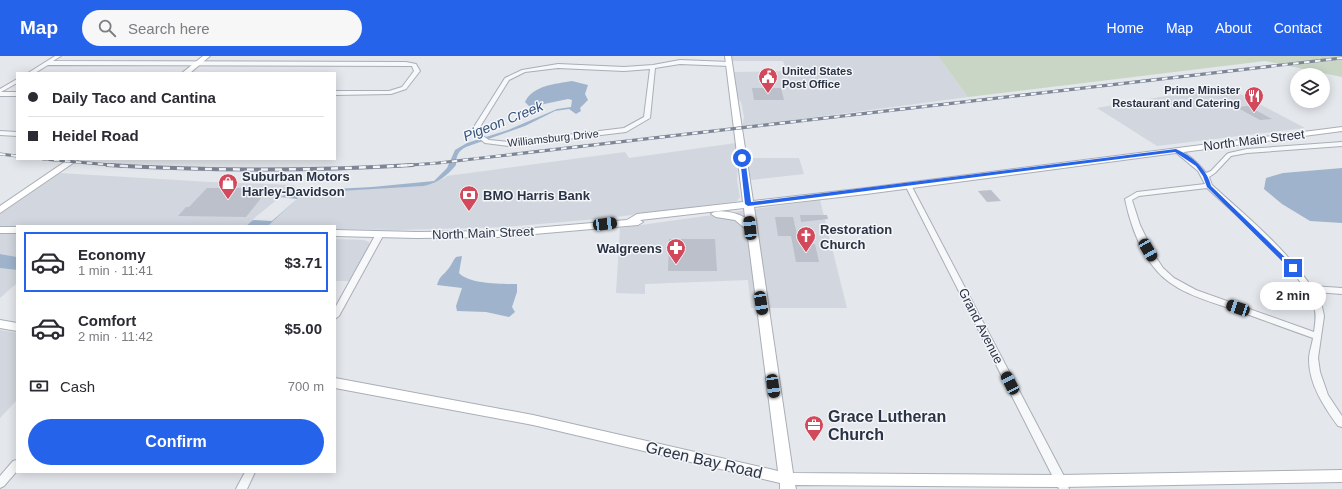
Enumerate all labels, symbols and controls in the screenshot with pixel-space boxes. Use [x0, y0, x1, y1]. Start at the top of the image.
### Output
search box [82, 10, 362, 46]
text: Map [20, 17, 58, 38]
icon: search [96, 17, 118, 39]
text: Search here [128, 20, 210, 37]
text: Home [1107, 20, 1144, 36]
text: Map [1166, 20, 1193, 36]
text: About [1215, 20, 1252, 36]
text: Contact [1274, 20, 1322, 36]
place label: United States Post Office [782, 65, 852, 90]
public building icon: United States Post Office [757, 66, 779, 94]
map controls [1290, 68, 1330, 108]
button: layers [1290, 68, 1330, 108]
place label: Prime Minister Restaurant and Catering [1112, 84, 1241, 109]
restaurant icon: Prime Minister Restaurant and Catering [1243, 85, 1265, 113]
text: Daily Taco and Cantina [52, 89, 216, 106]
water label: Pigeon Creek [461, 97, 546, 144]
street label: North Main Street [1203, 126, 1306, 154]
text: Heidel Road [52, 127, 139, 144]
street label: Williamsburg Drive [507, 127, 599, 149]
route start [733, 149, 751, 167]
place label: Suburban Motors Harley-Davidson [242, 169, 350, 199]
shop icon: Suburban Motors Harley-Davidson [217, 172, 239, 200]
bank icon: BMO Harris Bank [458, 184, 480, 212]
place label: BMO Harris Bank [483, 188, 591, 203]
car [743, 215, 757, 241]
car [592, 217, 618, 231]
place label: Restoration Church [820, 222, 892, 252]
street label: North Main Street [432, 224, 535, 242]
church icon: Restoration Church [795, 225, 817, 253]
pharmacy icon: Walgreens [665, 237, 687, 265]
car [1137, 237, 1159, 263]
place label: Walgreens [597, 241, 662, 256]
icon: car [30, 244, 66, 280]
text: Economy [78, 246, 146, 263]
text: $3.71 [284, 254, 322, 271]
route end [1284, 259, 1302, 277]
text: 1 min · 11:41 [78, 263, 153, 278]
callout: 2 min [1260, 282, 1326, 310]
street label: Grand Avenue [956, 286, 1006, 366]
text: 2 min [1276, 288, 1310, 303]
car [753, 290, 769, 316]
car [1225, 298, 1251, 318]
icon: car [30, 310, 66, 346]
text: Comfort [78, 312, 136, 329]
text: $5.00 [284, 320, 322, 337]
text: 2 min · 11:42 [78, 329, 153, 344]
car [999, 370, 1021, 396]
car [765, 373, 781, 399]
icon: cash [28, 375, 50, 397]
text: Cash [60, 378, 95, 395]
text: 700 m [288, 379, 324, 394]
place label: Grace Lutheran Church [828, 408, 946, 443]
office icon: Grace Lutheran Church [803, 414, 825, 442]
button: Confirm [28, 419, 324, 465]
street label: Green Bay Road [644, 438, 764, 482]

